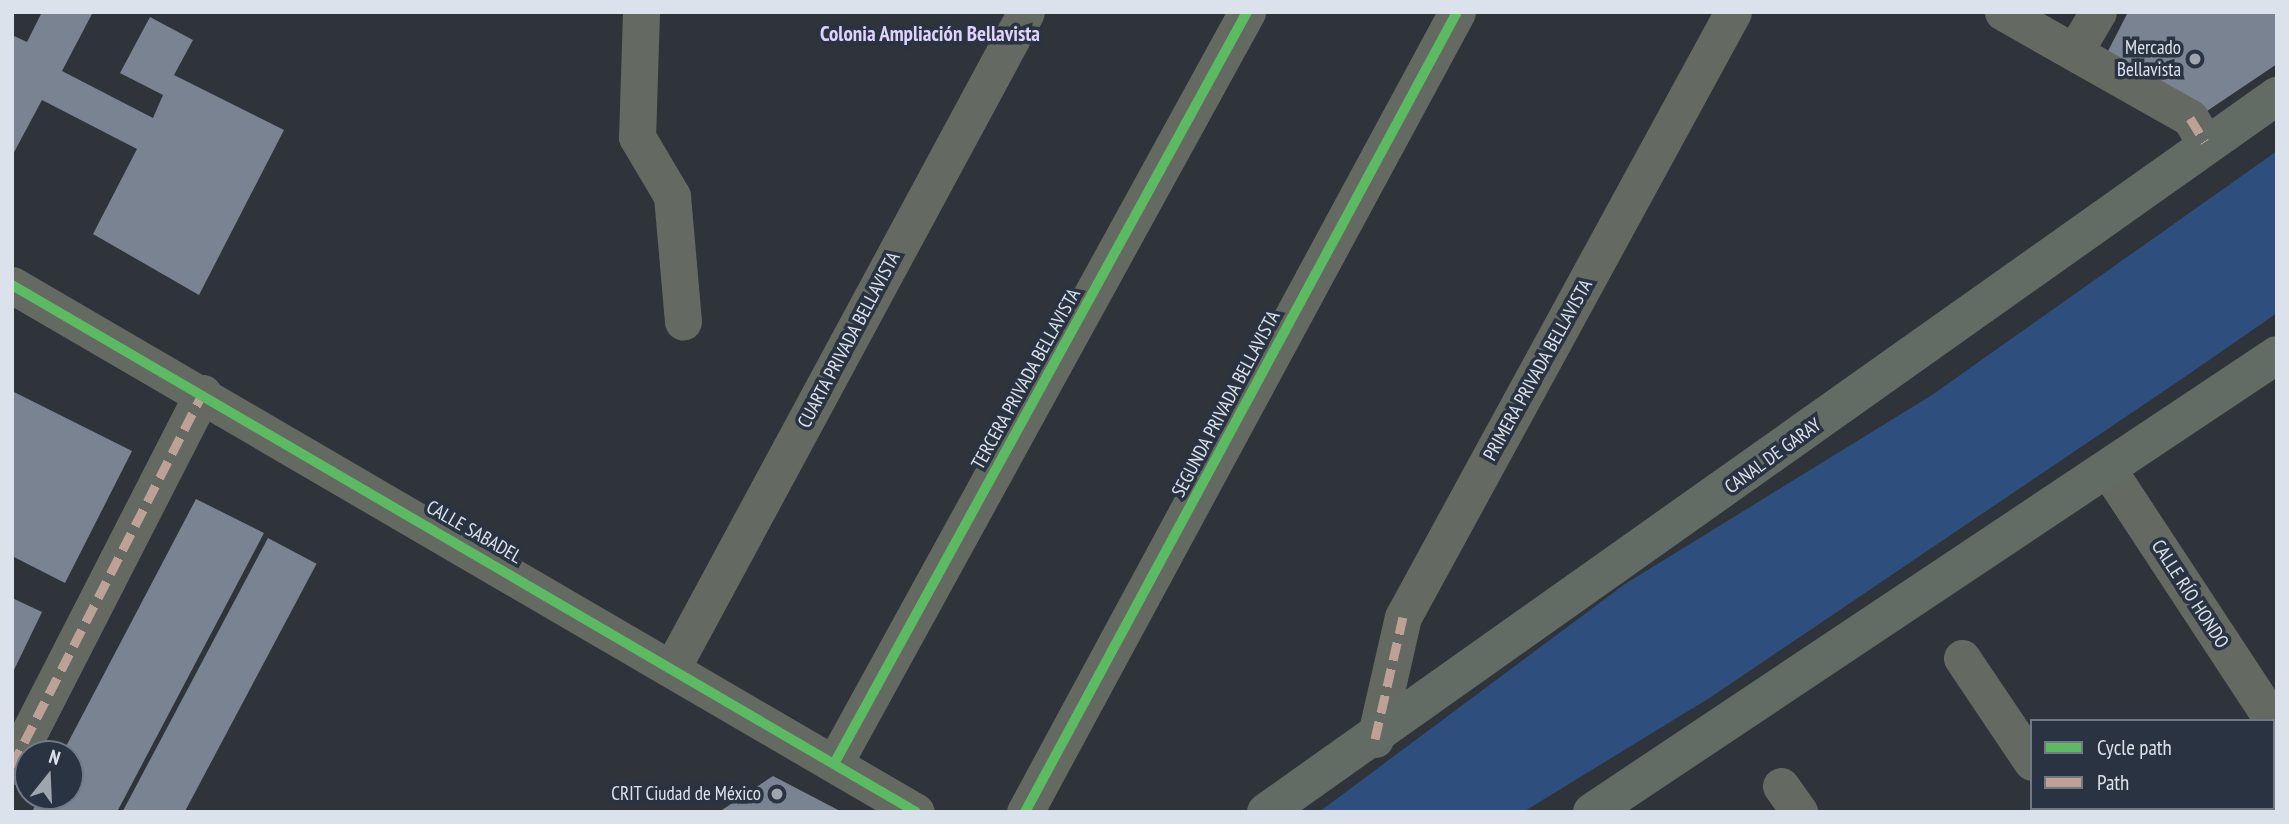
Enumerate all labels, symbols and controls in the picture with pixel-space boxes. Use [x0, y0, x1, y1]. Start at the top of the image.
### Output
district label: Colonia Ampliación Bellavista [820, 21, 1040, 47]
place label: Mercado Bellavista [2117, 37, 2181, 81]
marker: Mercado Bellavista [2187, 51, 2203, 67]
street label: CUARTA PRIVADA BELLAVISTA [793, 248, 905, 432]
street label: PRIMERA PRIVADA BELLAVISTA [1478, 275, 1598, 465]
street label: TERCERA PRIVADA BELLAVISTA [966, 284, 1086, 474]
street label: SEGUNDA PRIVADA BELLAVISTA [1167, 306, 1285, 502]
street label: CANAL DE GARAY [1720, 413, 1826, 499]
street label: CALLE SABADEL [422, 496, 526, 568]
street label: CALLE RÍO HONDO [2147, 536, 2233, 652]
legend [2030, 719, 2275, 810]
text: Cycle path [2097, 734, 2172, 761]
north arrow [14, 740, 84, 810]
text: N [46, 744, 63, 770]
text: Path [2097, 769, 2129, 796]
place label: CRIT Ciudad de México [611, 783, 761, 805]
marker: CRIT Ciudad de México [767, 784, 787, 804]

